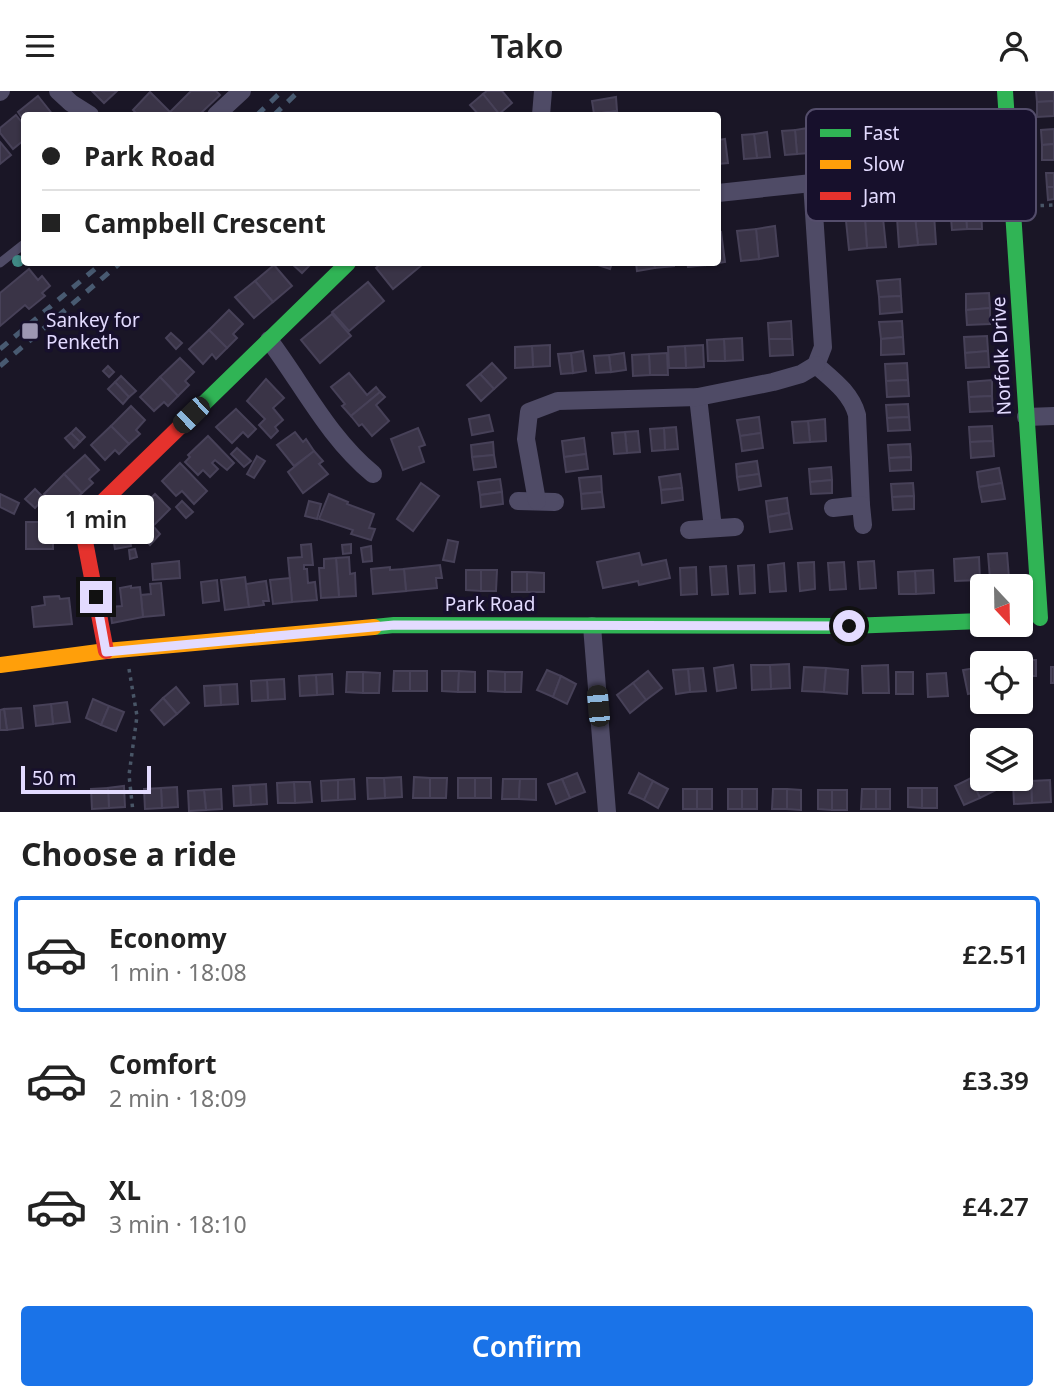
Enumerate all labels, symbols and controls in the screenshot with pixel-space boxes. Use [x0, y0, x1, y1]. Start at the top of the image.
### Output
text: Tako [491, 24, 563, 67]
icon: menu [21, 27, 59, 65]
icon: person [995, 27, 1033, 65]
legend [806, 109, 1036, 221]
text: Fast [863, 120, 900, 146]
text: Park Road [84, 138, 216, 174]
text: Slow [863, 151, 904, 177]
text: Jam [861, 183, 897, 209]
text: Campbell Crescent [84, 205, 326, 241]
street label: Norfolk Drive [985, 296, 1017, 416]
place label: Sankey for Penketh [46, 307, 140, 355]
marker: Sankey for Penketh [20, 321, 40, 341]
car [169, 393, 214, 437]
callout: 1 min [38, 496, 154, 545]
text: 1 min [65, 503, 127, 535]
north arrow [970, 574, 1032, 637]
map controls [970, 574, 1033, 791]
route end [80, 581, 112, 613]
street label: Park Road [445, 591, 535, 617]
route start [833, 610, 865, 642]
button: locate [970, 651, 1033, 714]
car [586, 684, 611, 728]
button: layers [970, 728, 1033, 791]
scale bar [21, 763, 150, 795]
text: 50 m [32, 765, 76, 791]
text: Choose a ride [21, 832, 237, 875]
text: Economy [109, 920, 227, 956]
icon: car [25, 923, 88, 986]
text: £2.51 [962, 936, 1029, 972]
text: 1 min · 18:08 [109, 956, 247, 988]
text: Comfort [109, 1046, 217, 1082]
icon: car [25, 1049, 88, 1112]
text: £3.39 [962, 1062, 1029, 1098]
text: 2 min · 18:09 [109, 1082, 247, 1114]
text: XL [109, 1172, 141, 1208]
icon: car [25, 1175, 88, 1238]
text: £4.27 [962, 1188, 1029, 1224]
text: 3 min · 18:10 [109, 1208, 247, 1240]
button: Confirm [21, 1306, 1033, 1386]

